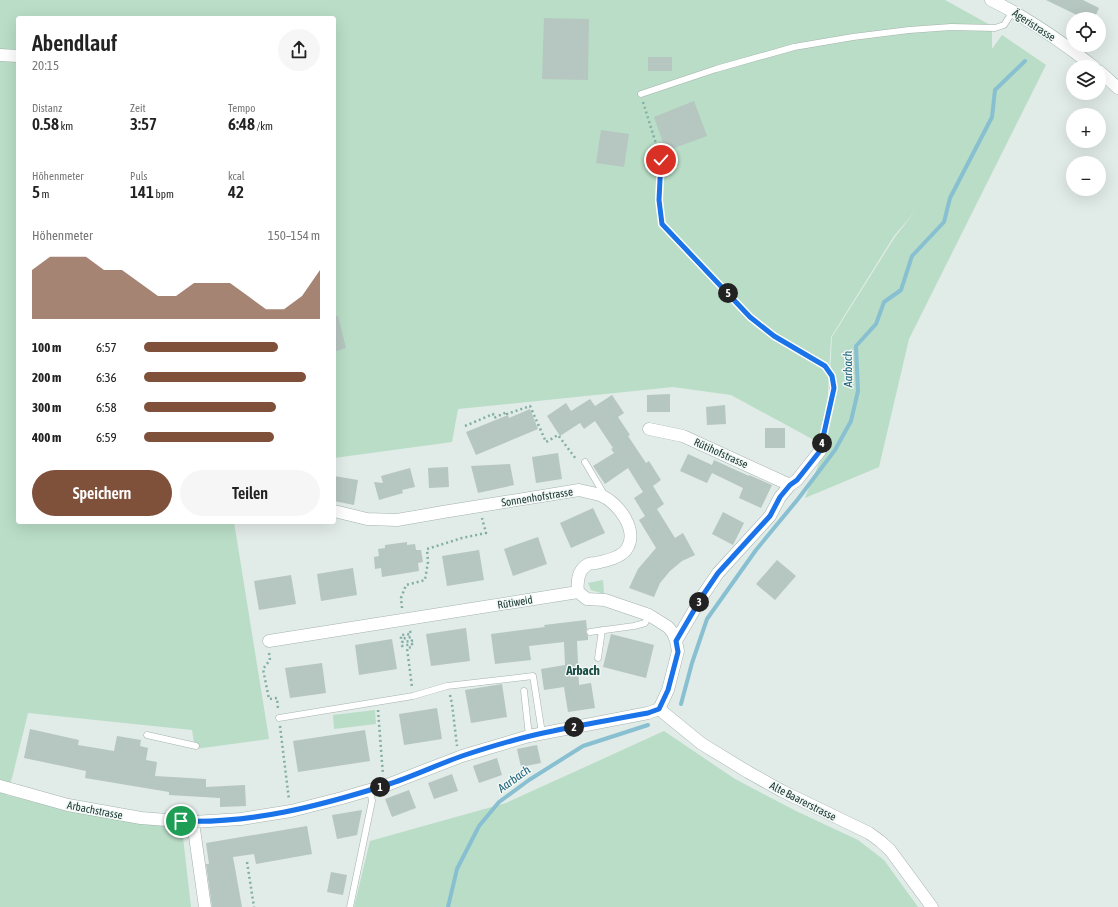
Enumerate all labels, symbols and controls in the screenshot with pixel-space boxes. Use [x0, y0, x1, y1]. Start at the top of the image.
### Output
street label: Ägeristrasse [1010, 7, 1058, 43]
map controls [1066, 12, 1106, 196]
button: locate [1066, 12, 1106, 52]
button: share [278, 29, 320, 71]
text: Abendlauf [32, 30, 117, 56]
text: 20:15 [32, 58, 59, 73]
button: layers [1066, 60, 1106, 100]
text: Distanz [32, 102, 62, 114]
text: Zeit [130, 102, 146, 114]
text: Tempo [228, 102, 255, 114]
button: + [1066, 108, 1106, 148]
text: 0.58 [32, 114, 59, 134]
text: 3:57 [130, 114, 157, 134]
text: 6:48 [228, 114, 255, 134]
text: km [59, 120, 73, 132]
text: /km [255, 120, 273, 132]
pin [644, 143, 678, 177]
icon: check [650, 149, 672, 171]
button: − [1066, 156, 1106, 196]
text: Höhenmeter [32, 170, 83, 182]
text: Puls [130, 170, 148, 182]
text: kcal [228, 170, 245, 182]
text: 5 [32, 182, 40, 202]
text: 141 [130, 182, 154, 202]
text: 42 [228, 182, 244, 202]
text: m [40, 188, 49, 200]
text: bpm [154, 188, 174, 200]
text: Höhenmeter [32, 228, 93, 243]
text: 150–154 m [268, 228, 320, 243]
pin: 5 [718, 283, 738, 303]
text: 5 [725, 287, 731, 299]
text: 100 m [32, 340, 61, 355]
text: 6:57 [96, 340, 117, 355]
water label: Aarbach [841, 350, 855, 388]
text: 200 m [32, 370, 61, 385]
text: 6:36 [96, 370, 117, 385]
text: 300 m [32, 400, 61, 415]
text: 6:58 [96, 400, 117, 415]
text: 400 m [32, 430, 61, 445]
text: 6:59 [96, 430, 117, 445]
pin: 4 [812, 433, 832, 453]
street label: Rütihofstrasse [692, 436, 750, 470]
text: 4 [819, 437, 825, 449]
button: Speichern [32, 470, 172, 516]
button: Teilen [180, 470, 320, 516]
street label: Sonnenhofstrasse [500, 485, 574, 509]
pin: 3 [689, 592, 709, 612]
street label: Rütiweid [496, 593, 534, 611]
text: 3 [696, 596, 702, 608]
district label: Arbach [565, 663, 600, 678]
pin: 2 [564, 717, 584, 737]
text: 2 [571, 721, 577, 733]
water label: Aarbach [494, 762, 533, 796]
pin: 1 [370, 777, 390, 797]
street label: Alte Baarerstrasse [768, 779, 838, 823]
text: 1 [377, 781, 383, 793]
street label: Arbachstrasse [66, 799, 124, 821]
pin [164, 804, 198, 838]
icon: arrive [170, 810, 192, 832]

